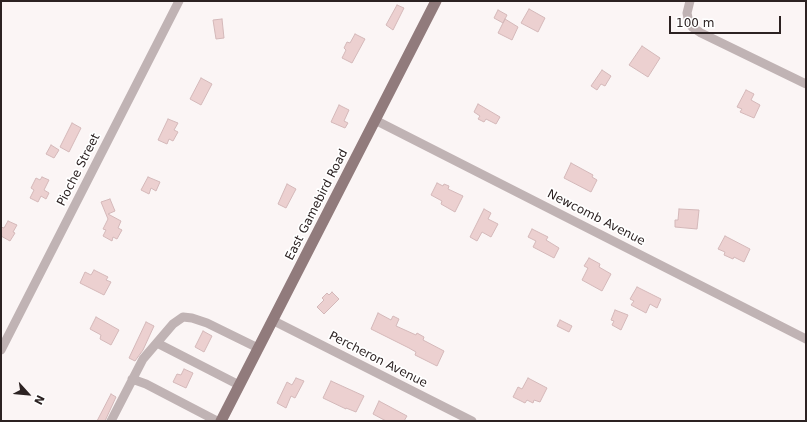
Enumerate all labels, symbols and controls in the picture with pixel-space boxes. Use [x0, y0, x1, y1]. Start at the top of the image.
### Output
scale bar [671, 8, 783, 34]
text: 100 m [676, 16, 714, 30]
street label: Pioche Street [55, 131, 103, 209]
street label: East Gamebird Road [283, 147, 351, 263]
street label: Newcomb Avenue [545, 187, 647, 249]
street label: Percheron Avenue [326, 329, 430, 391]
north arrow [8, 374, 48, 414]
text: N [31, 393, 47, 407]

